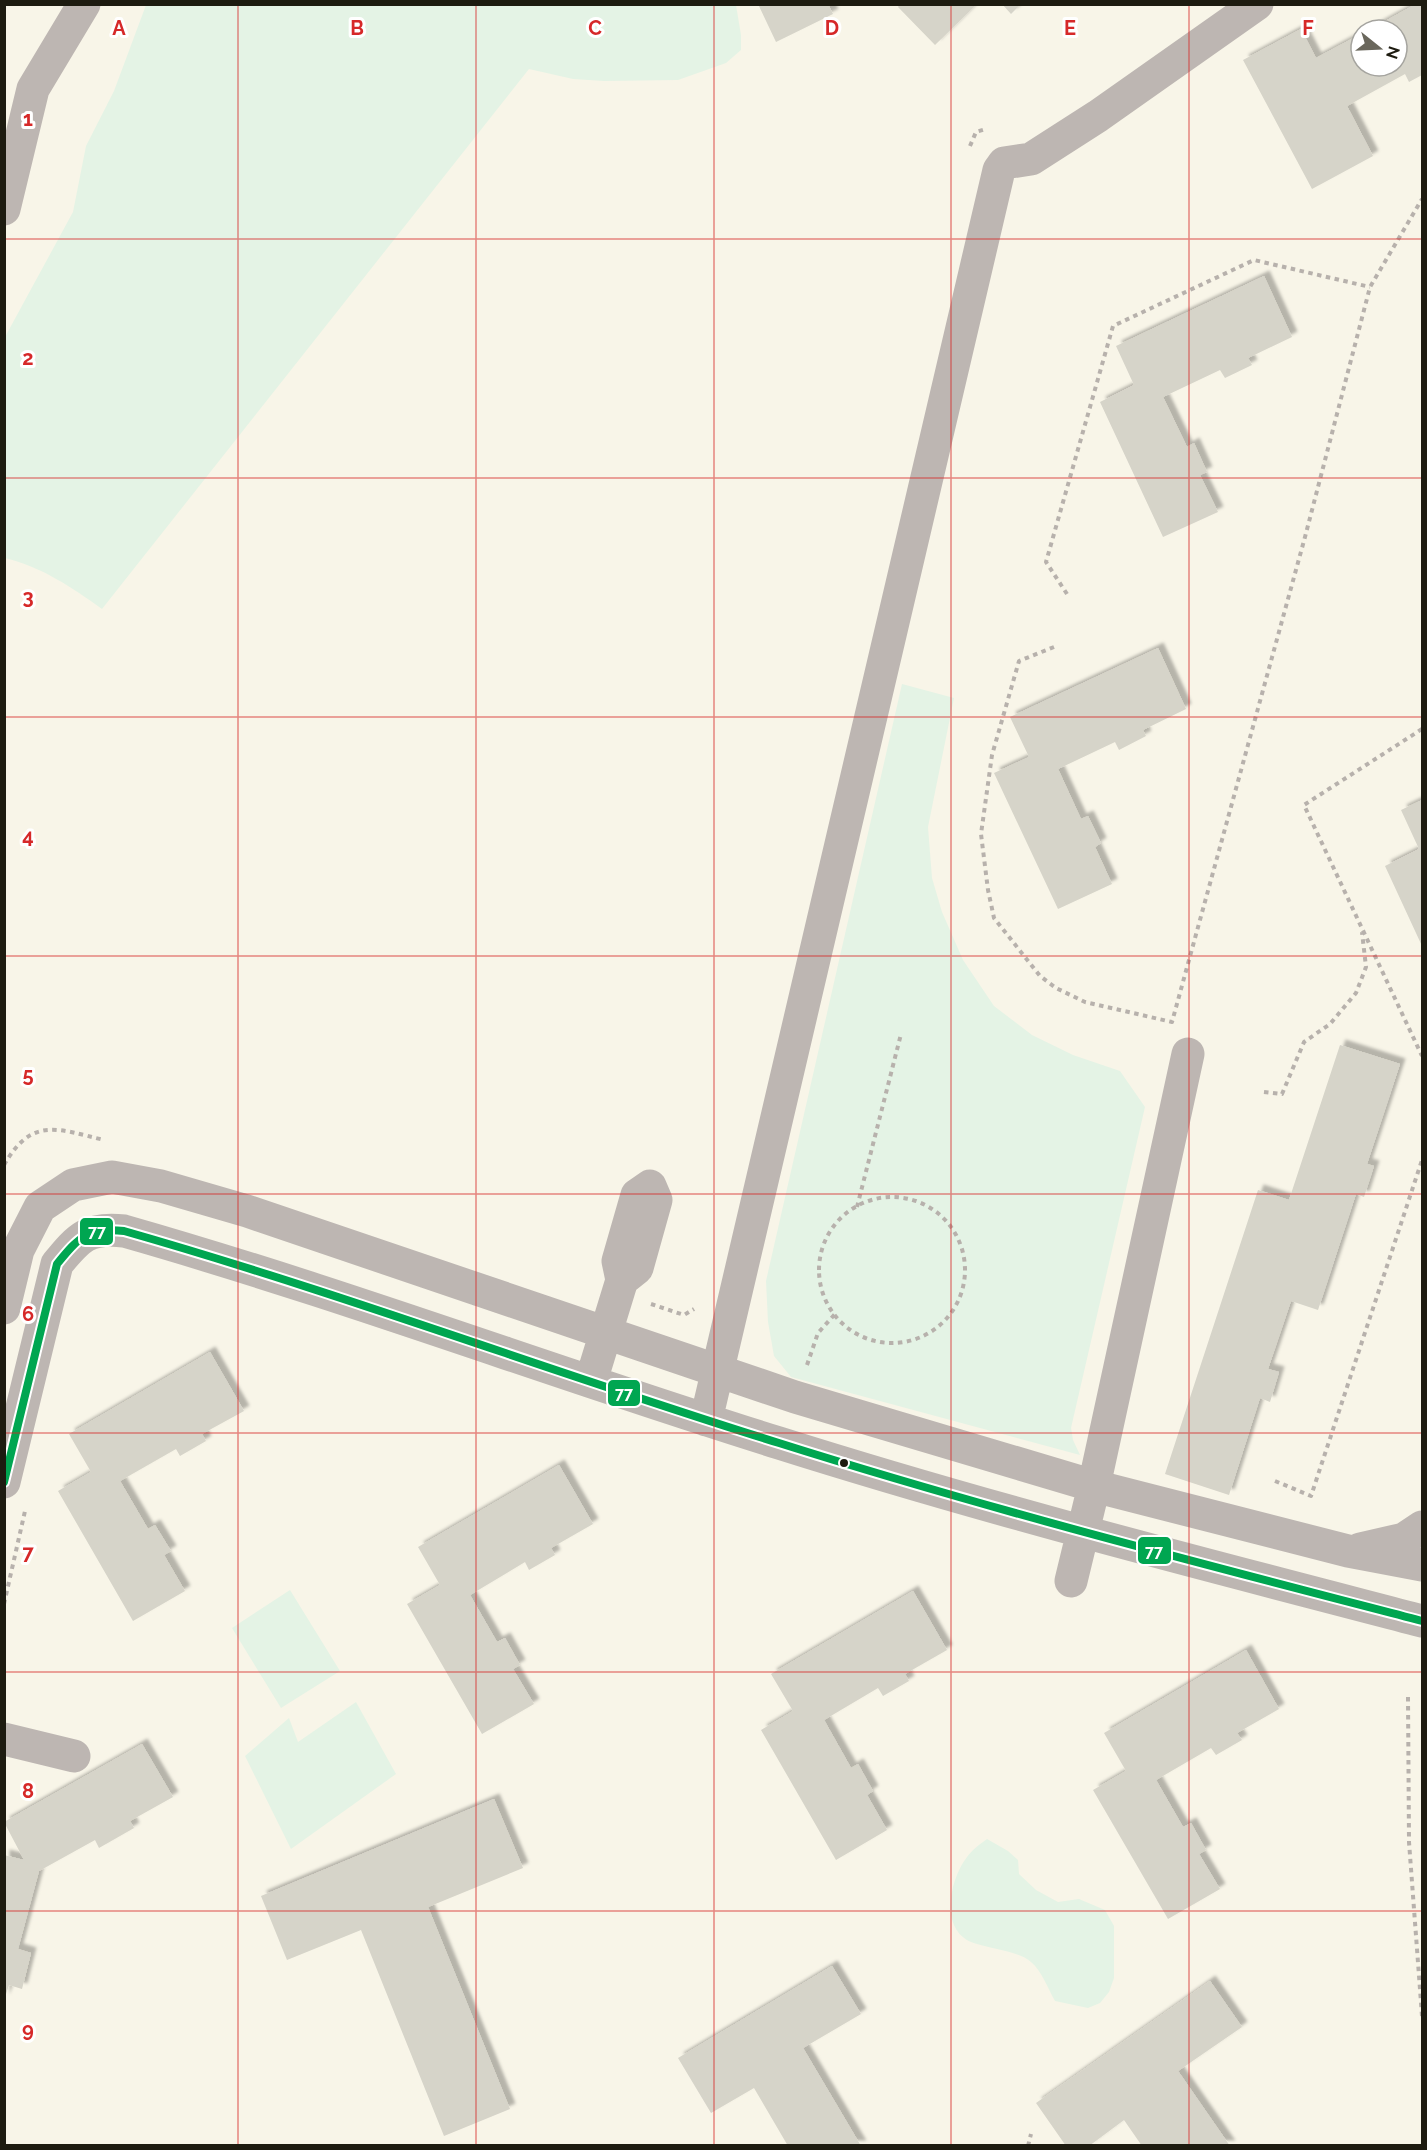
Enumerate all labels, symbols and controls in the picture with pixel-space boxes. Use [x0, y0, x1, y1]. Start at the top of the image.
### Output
text: A [112, 16, 126, 40]
text: B [350, 16, 364, 40]
text: C [588, 16, 602, 40]
text: D [825, 16, 839, 40]
text: E [1064, 16, 1076, 40]
text: F [1302, 16, 1314, 40]
north arrow [1349, 18, 1409, 78]
text: N [1382, 44, 1404, 61]
text: 1 [23, 107, 33, 131]
text: 2 [22, 346, 34, 370]
text: 3 [22, 585, 34, 609]
text: 4 [22, 824, 34, 848]
text: 5 [22, 1063, 34, 1087]
line badge: 77 [79, 1217, 114, 1246]
text: 77 [88, 1222, 106, 1241]
text: 6 [22, 1302, 34, 1326]
line badge: 77 [607, 1379, 641, 1407]
text: 77 [615, 1384, 633, 1403]
unlabelled marker [838, 1457, 850, 1469]
line badge: 77 [1137, 1536, 1172, 1565]
text: 7 [22, 1541, 34, 1565]
text: 77 [1145, 1542, 1163, 1561]
text: 8 [22, 1779, 34, 1803]
text: 9 [22, 2018, 34, 2042]

